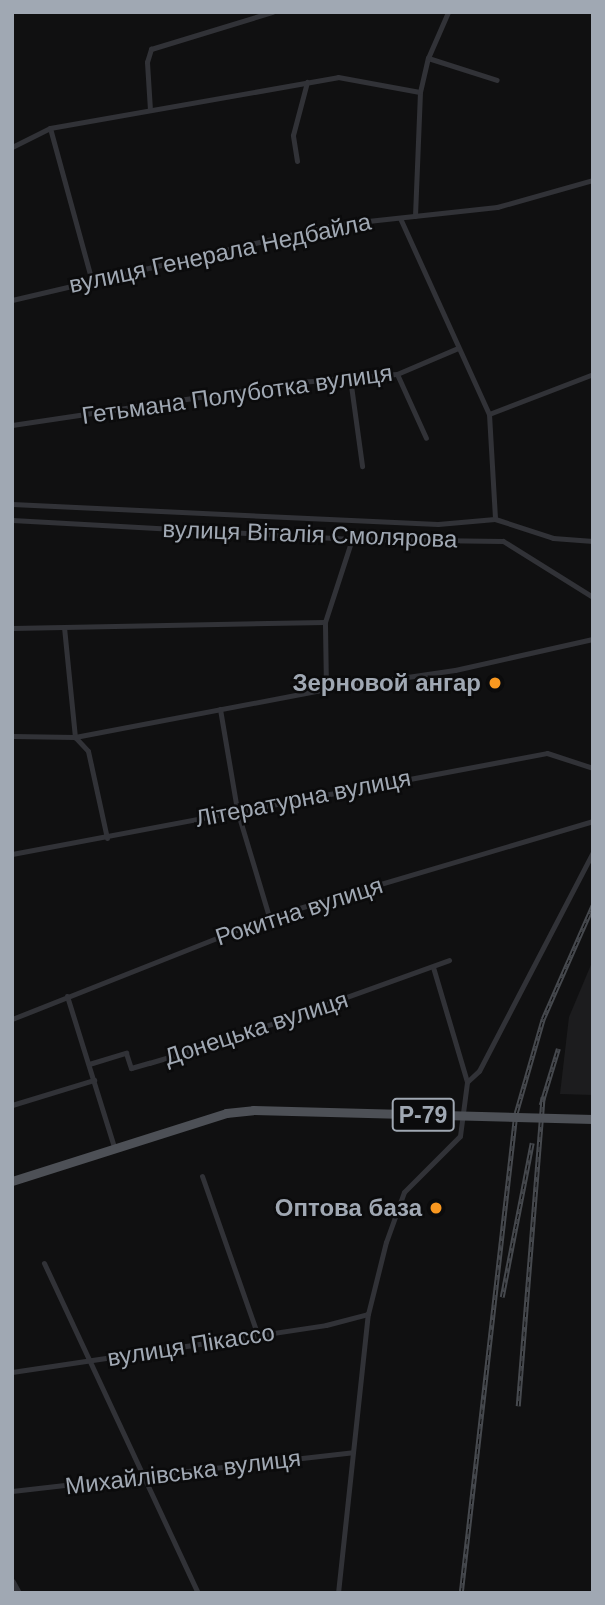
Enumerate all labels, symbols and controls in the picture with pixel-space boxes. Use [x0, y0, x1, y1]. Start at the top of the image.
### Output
street label: вулиця Генерала Недбайла [66, 207, 374, 299]
street label: Гетьмана Полуботка вулиця [80, 358, 394, 430]
street label: вулиця Віталія Смолярова [162, 514, 458, 554]
place label: Зерновой ангар [292, 669, 481, 697]
marker: Зерновой ангар [487, 675, 503, 691]
street label: Літературна вулиця [193, 763, 413, 833]
street label: Рокитна вулиця [212, 870, 386, 952]
street label: Донецька вулиця [160, 985, 352, 1071]
road number: Р-79 [392, 1096, 454, 1134]
place label: Оптова база [275, 1194, 422, 1222]
marker: Оптова база [428, 1200, 444, 1216]
street label: вулиця Пікассо [105, 1318, 277, 1372]
street label: Михайлівська вулиця [64, 1443, 302, 1501]

